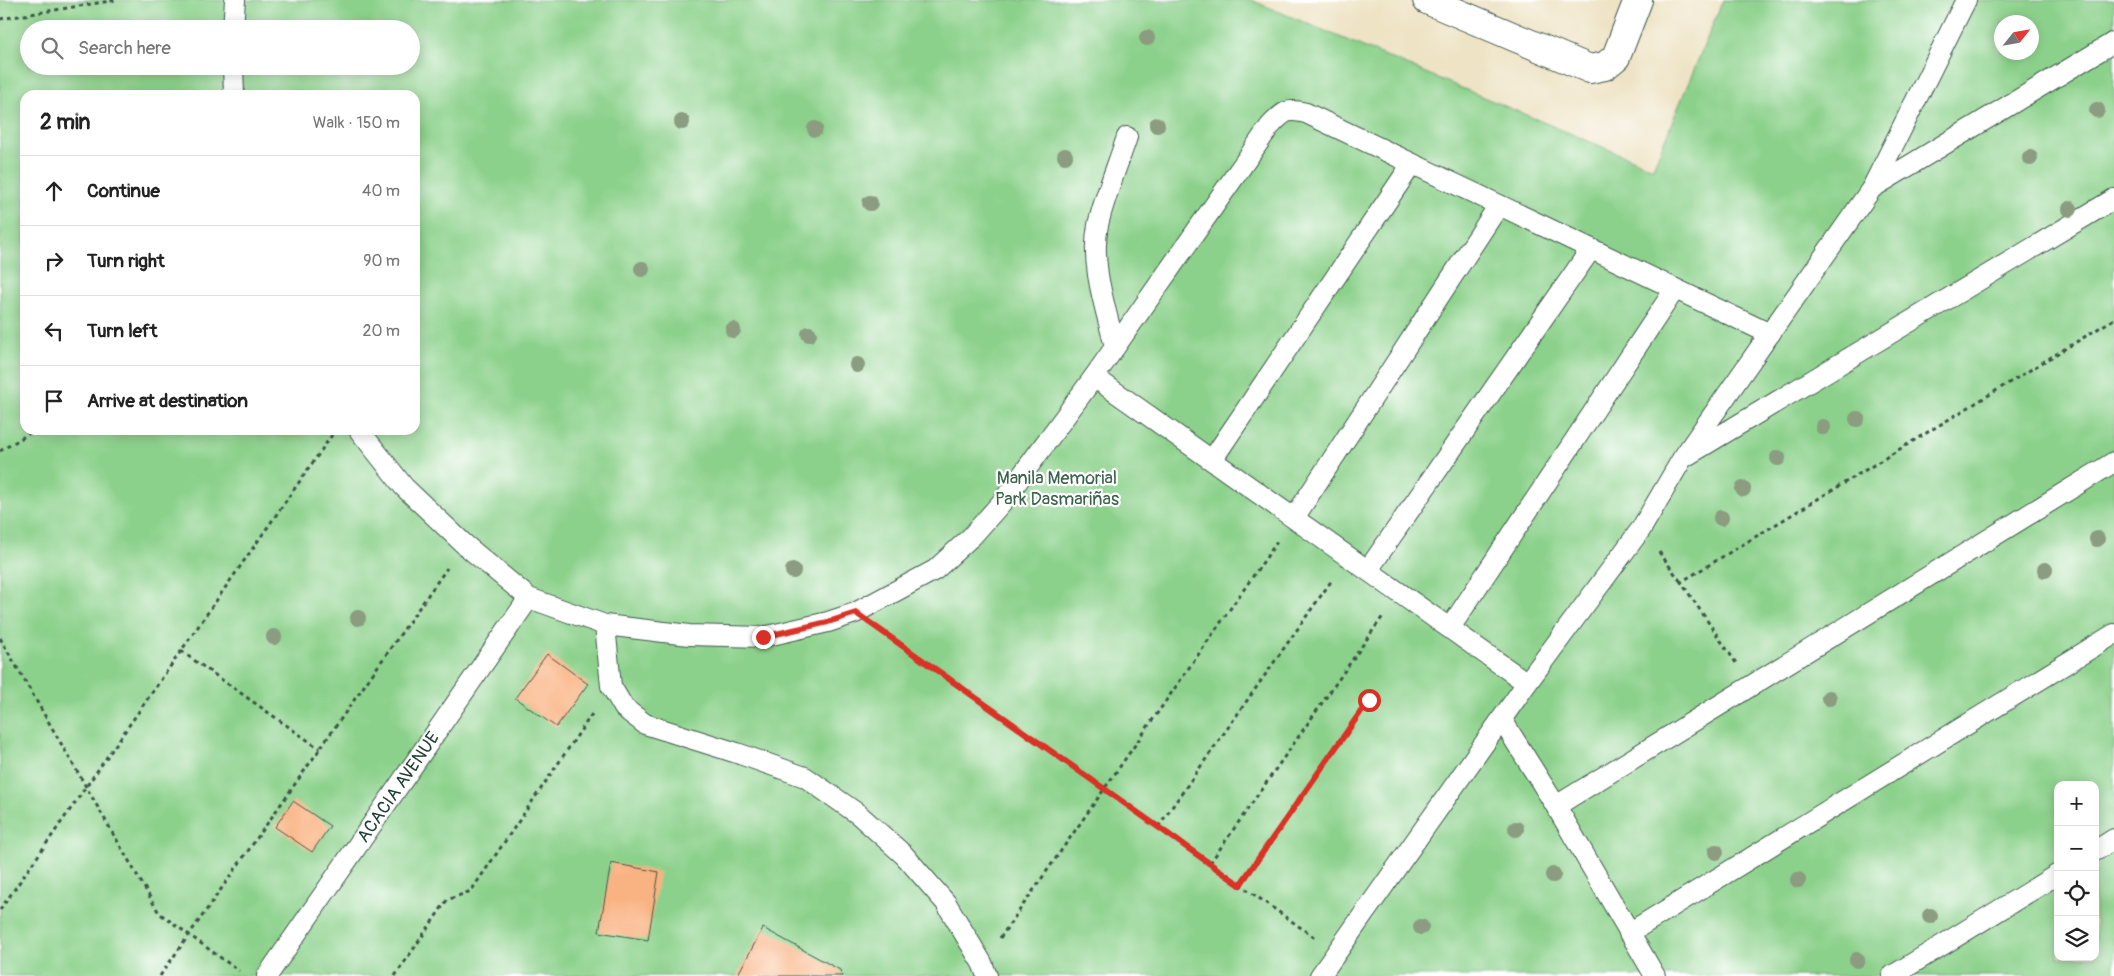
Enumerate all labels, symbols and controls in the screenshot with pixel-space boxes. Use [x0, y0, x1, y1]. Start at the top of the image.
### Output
north arrow [1994, 15, 2039, 60]
search box [20, 20, 420, 75]
icon: search [38, 34, 66, 62]
text: Search here [78, 36, 171, 60]
text: 2 min [40, 109, 90, 136]
text: Walk · 150 m [313, 113, 400, 133]
icon: ahead [40, 177, 68, 205]
text: Continue [87, 179, 160, 203]
text: 40 m [362, 181, 400, 201]
icon: right [40, 247, 68, 275]
text: Turn right [87, 249, 165, 273]
text: 90 m [363, 251, 400, 271]
icon: left [40, 317, 68, 345]
text: Turn left [87, 319, 157, 343]
text: 20 m [362, 321, 400, 341]
icon: arrive [40, 387, 68, 415]
text: Arrive at destination [87, 389, 248, 413]
park label: Manila Memorial Park Dasmariñas [995, 467, 1119, 511]
route end [752, 626, 775, 649]
route start [1358, 689, 1381, 712]
street label: ACACIA AVENUE [352, 727, 444, 847]
map controls [2054, 781, 2099, 961]
button: + [2054, 781, 2099, 826]
button: − [2054, 826, 2099, 871]
button: locate [2054, 871, 2099, 916]
button: layers [2054, 916, 2099, 961]

